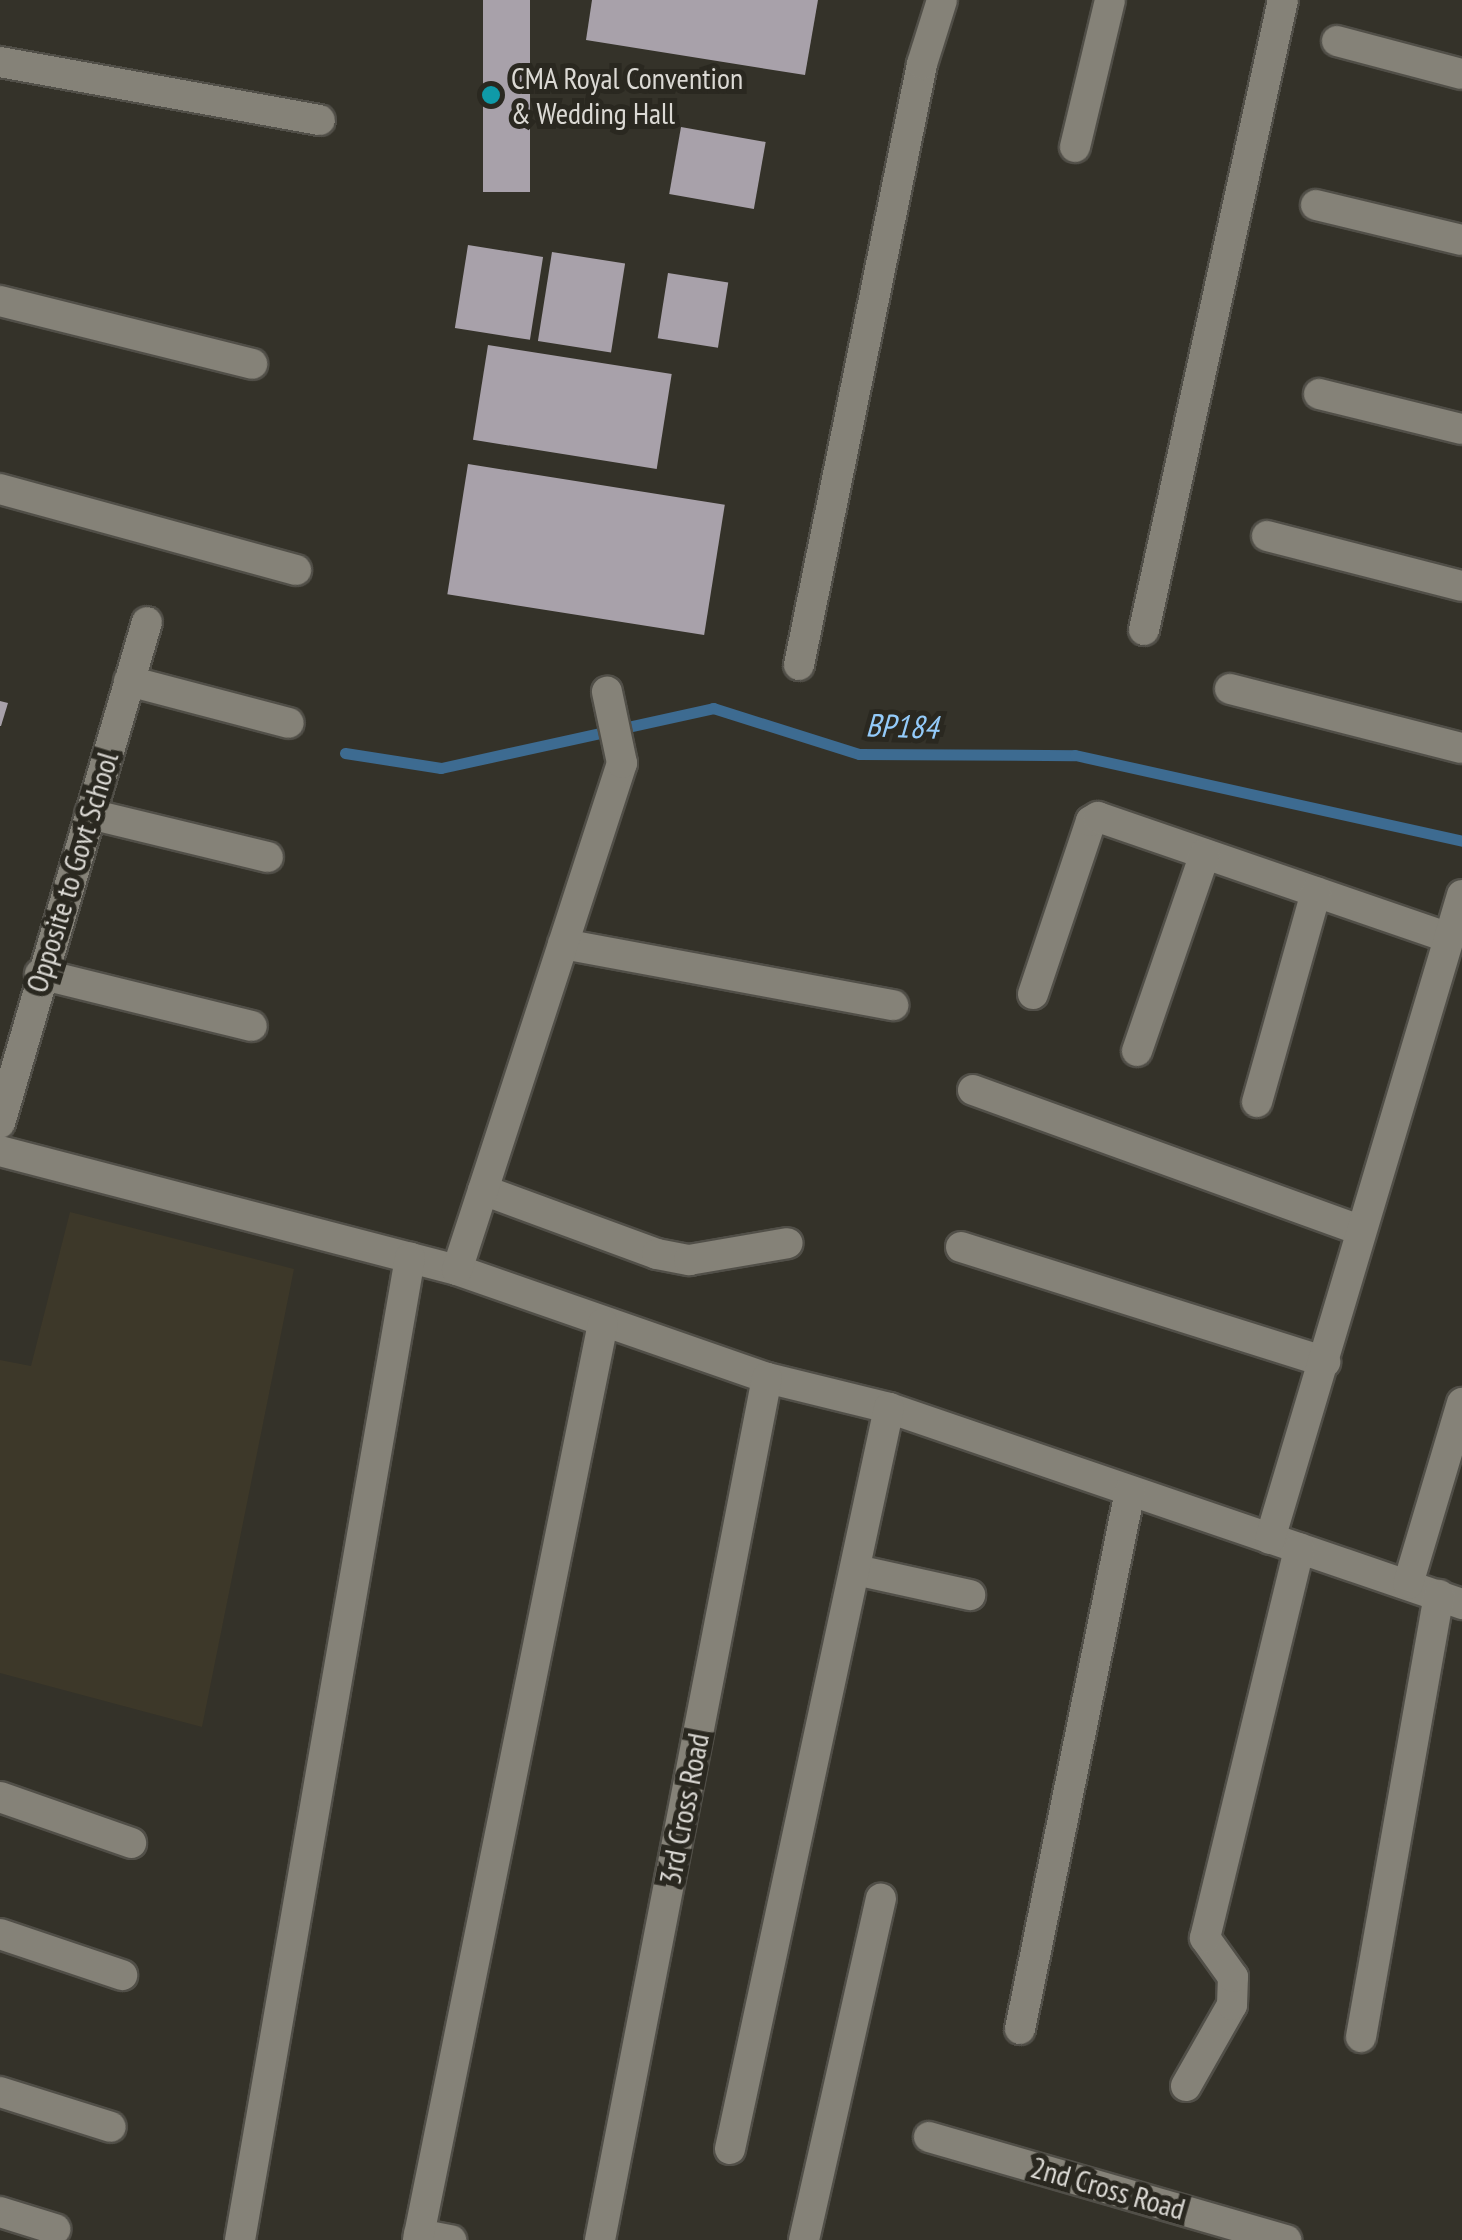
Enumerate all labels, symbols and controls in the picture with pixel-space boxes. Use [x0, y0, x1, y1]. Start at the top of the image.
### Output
place label: CMA Royal Convention & Wedding Hall [511, 60, 744, 130]
marker: CMA Royal Convention & Wedding Hall [480, 84, 502, 106]
water label: BP184 [865, 706, 939, 746]
street label: Opposite to Govt School [18, 747, 126, 997]
street label: 3rd Cross Road [652, 1730, 716, 1888]
street label: 2nd Cross Road [1027, 2149, 1189, 2227]

